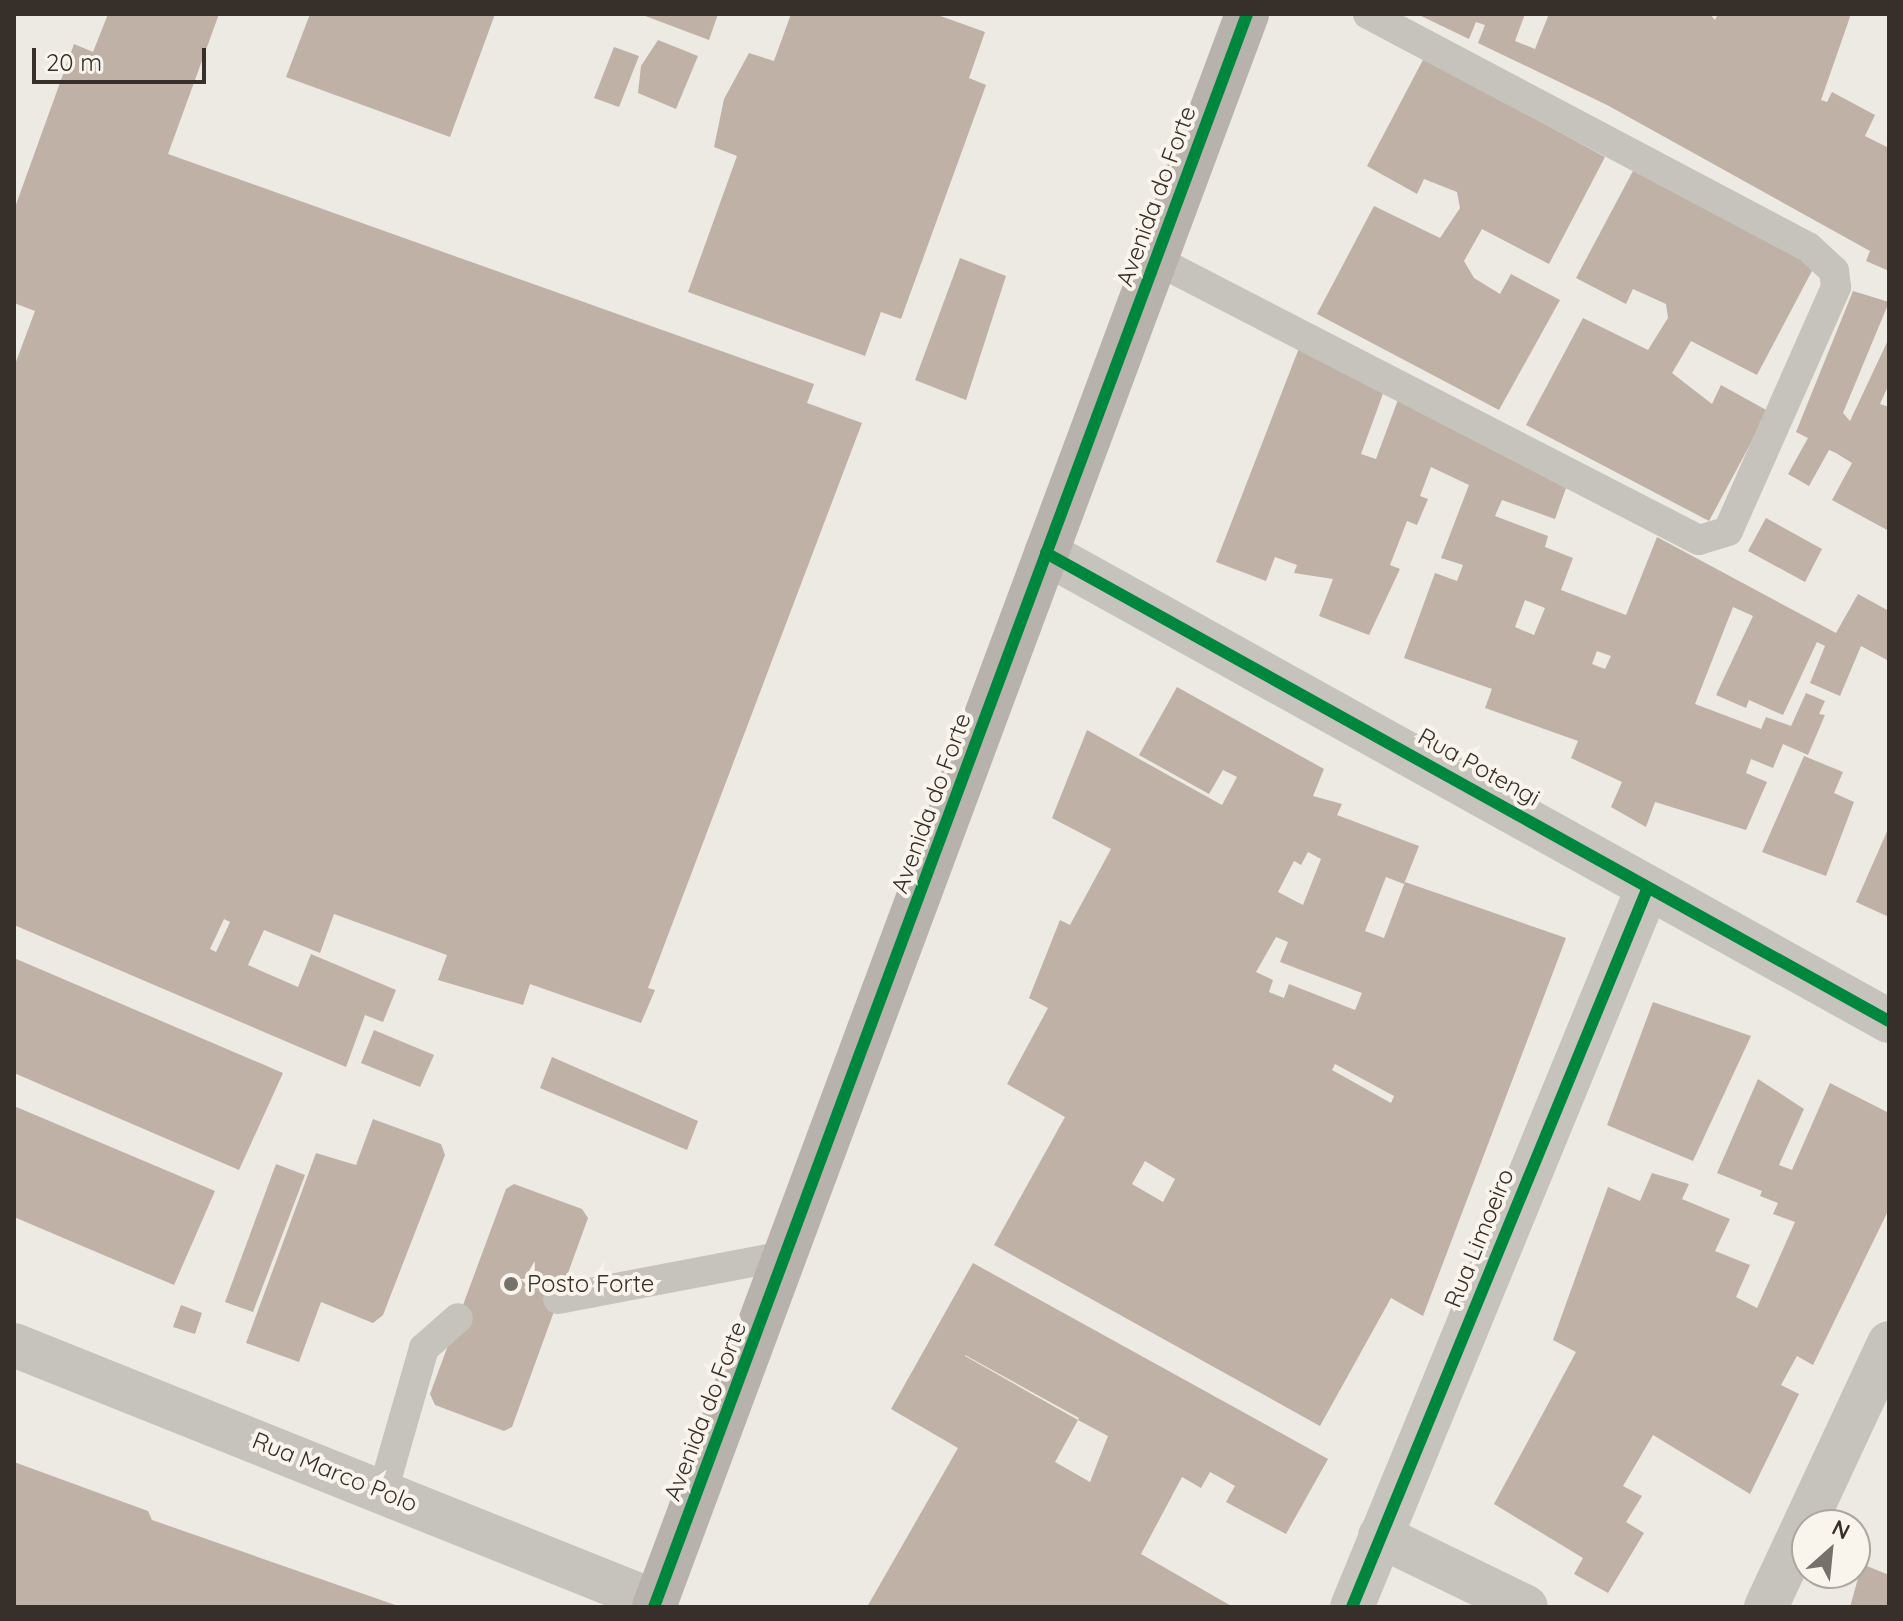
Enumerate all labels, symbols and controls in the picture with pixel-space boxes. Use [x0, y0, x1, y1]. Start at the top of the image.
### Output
scale bar [36, 32, 210, 82]
text: 20 m [46, 47, 102, 77]
street label: Avenida do Forte [1110, 102, 1202, 290]
street label: Avenida do Forte [885, 709, 977, 897]
street label: Rua Potengi [1413, 722, 1545, 812]
street label: Rua Limoeiro [1438, 1165, 1520, 1311]
place label: Posto Forte [527, 1270, 654, 1298]
marker: Posto Forte [502, 1275, 520, 1293]
street label: Avenida do Forte [658, 1317, 752, 1505]
street label: Rua Marco Polo [248, 1426, 422, 1518]
north arrow [1791, 1509, 1871, 1589]
text: N [1827, 1513, 1855, 1546]

